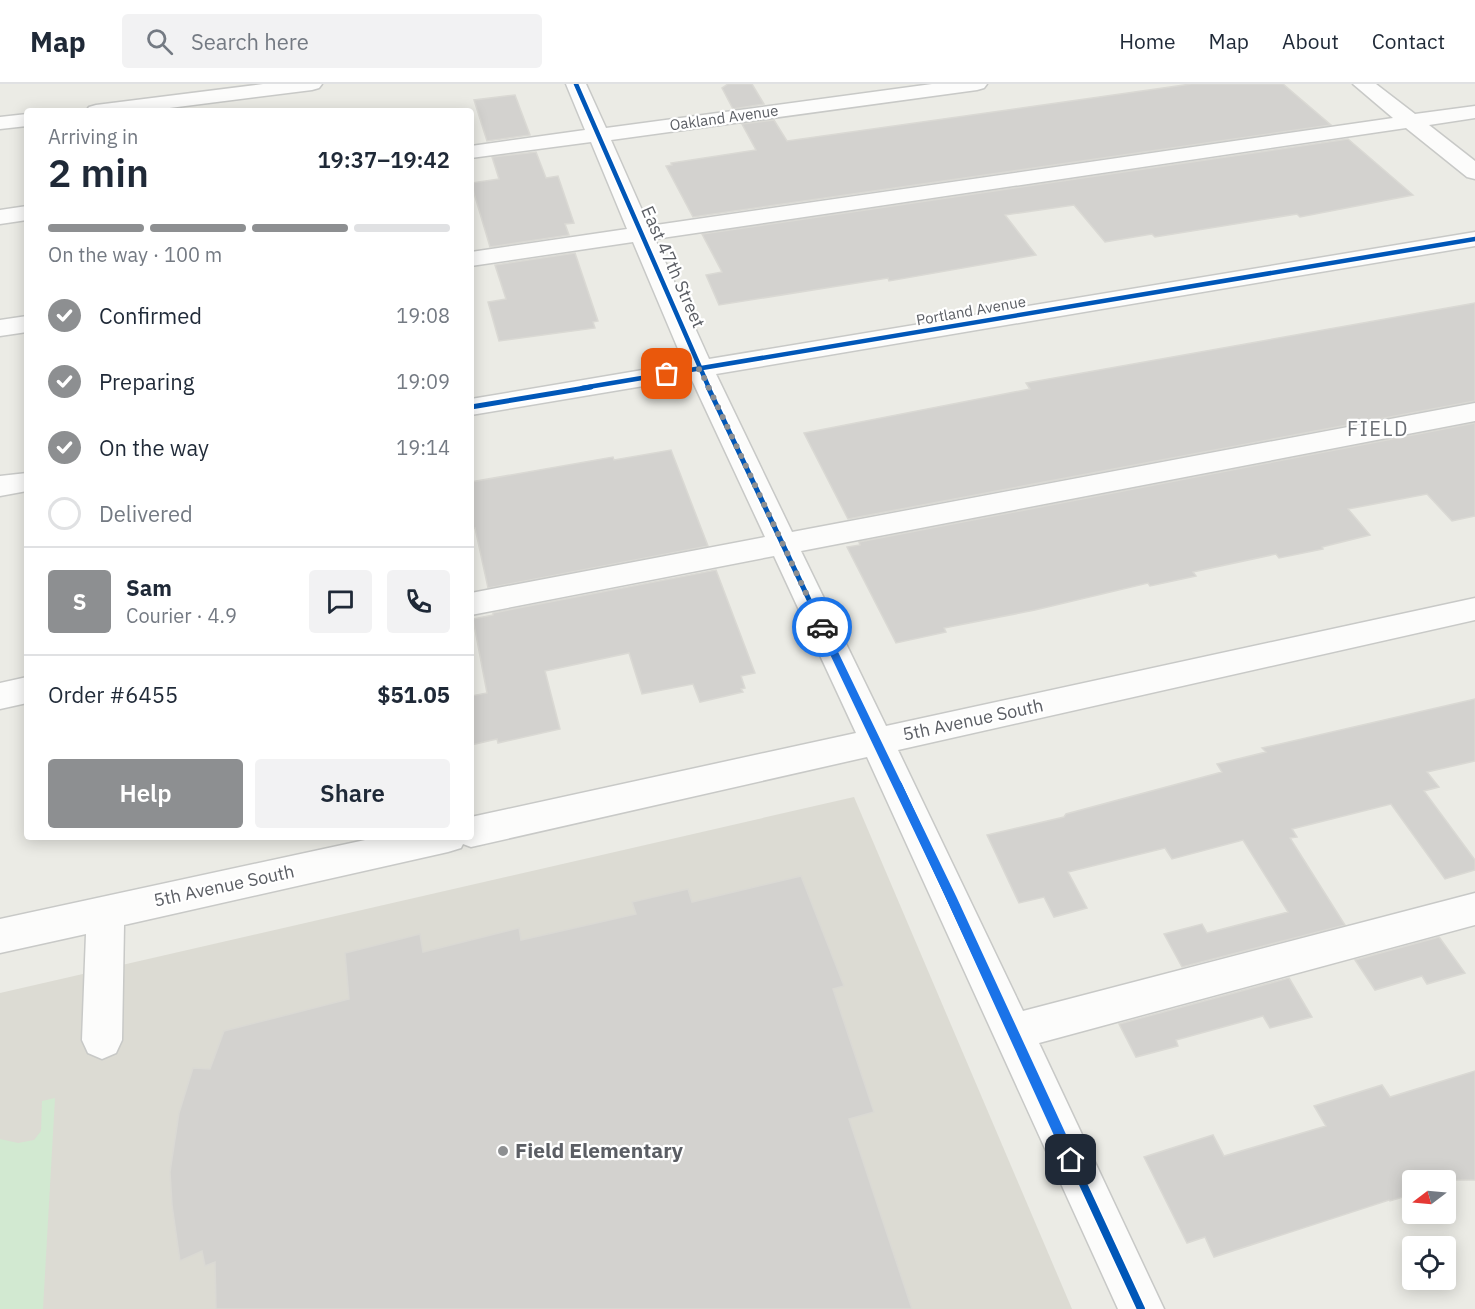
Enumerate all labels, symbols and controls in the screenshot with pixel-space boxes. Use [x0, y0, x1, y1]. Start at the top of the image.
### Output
search box [122, 14, 542, 68]
text: Map [30, 23, 86, 60]
icon: search [143, 25, 176, 58]
text: Search here [191, 27, 309, 56]
text: Home [1119, 27, 1176, 55]
text: Map [1209, 27, 1249, 55]
text: About [1282, 27, 1339, 55]
text: Contact [1372, 27, 1445, 55]
street label: Oakland Avenue [668, 100, 779, 135]
text: Arriving in [48, 123, 138, 150]
text: 19:37–19:42 [317, 145, 450, 174]
text: 2 min [48, 147, 149, 198]
street label: East 47th Street [636, 202, 711, 331]
text: On the way · 100 m [48, 241, 222, 268]
street label: Portland Avenue [915, 292, 1027, 329]
icon: check [48, 299, 81, 332]
text: Confirmed [99, 301, 202, 330]
text: 19:08 [396, 302, 450, 329]
pin [641, 348, 692, 399]
icon: bag [650, 357, 683, 390]
icon: check [48, 365, 81, 398]
text: Preparing [99, 367, 194, 396]
text: 19:09 [396, 368, 450, 395]
district label: FIELD [1347, 415, 1409, 442]
icon: check [48, 431, 81, 464]
text: On the way [99, 433, 209, 462]
text: 19:14 [396, 434, 450, 461]
text: Delivered [99, 499, 193, 528]
button: chat [309, 570, 372, 633]
button: phone [387, 570, 450, 633]
text: Sam [126, 573, 172, 602]
text: S [73, 587, 86, 616]
courier [792, 597, 852, 657]
text: Courier · 4.9 [126, 602, 237, 629]
icon: car [806, 611, 839, 644]
text: Order #6455 [48, 680, 178, 709]
text: $51.05 [377, 680, 450, 709]
street label: 5th Avenue South [900, 693, 1045, 746]
button: Help [48, 759, 243, 828]
button: Share [255, 759, 450, 828]
street label: 5th Avenue South [151, 859, 296, 912]
pin [1045, 1134, 1096, 1185]
place label: Field Elementary [515, 1136, 684, 1164]
icon: home [1054, 1143, 1087, 1176]
marker: Field Elementary [496, 1144, 510, 1158]
north arrow [1402, 1170, 1456, 1224]
map controls [1402, 1170, 1456, 1290]
button: locate [1402, 1236, 1456, 1290]

